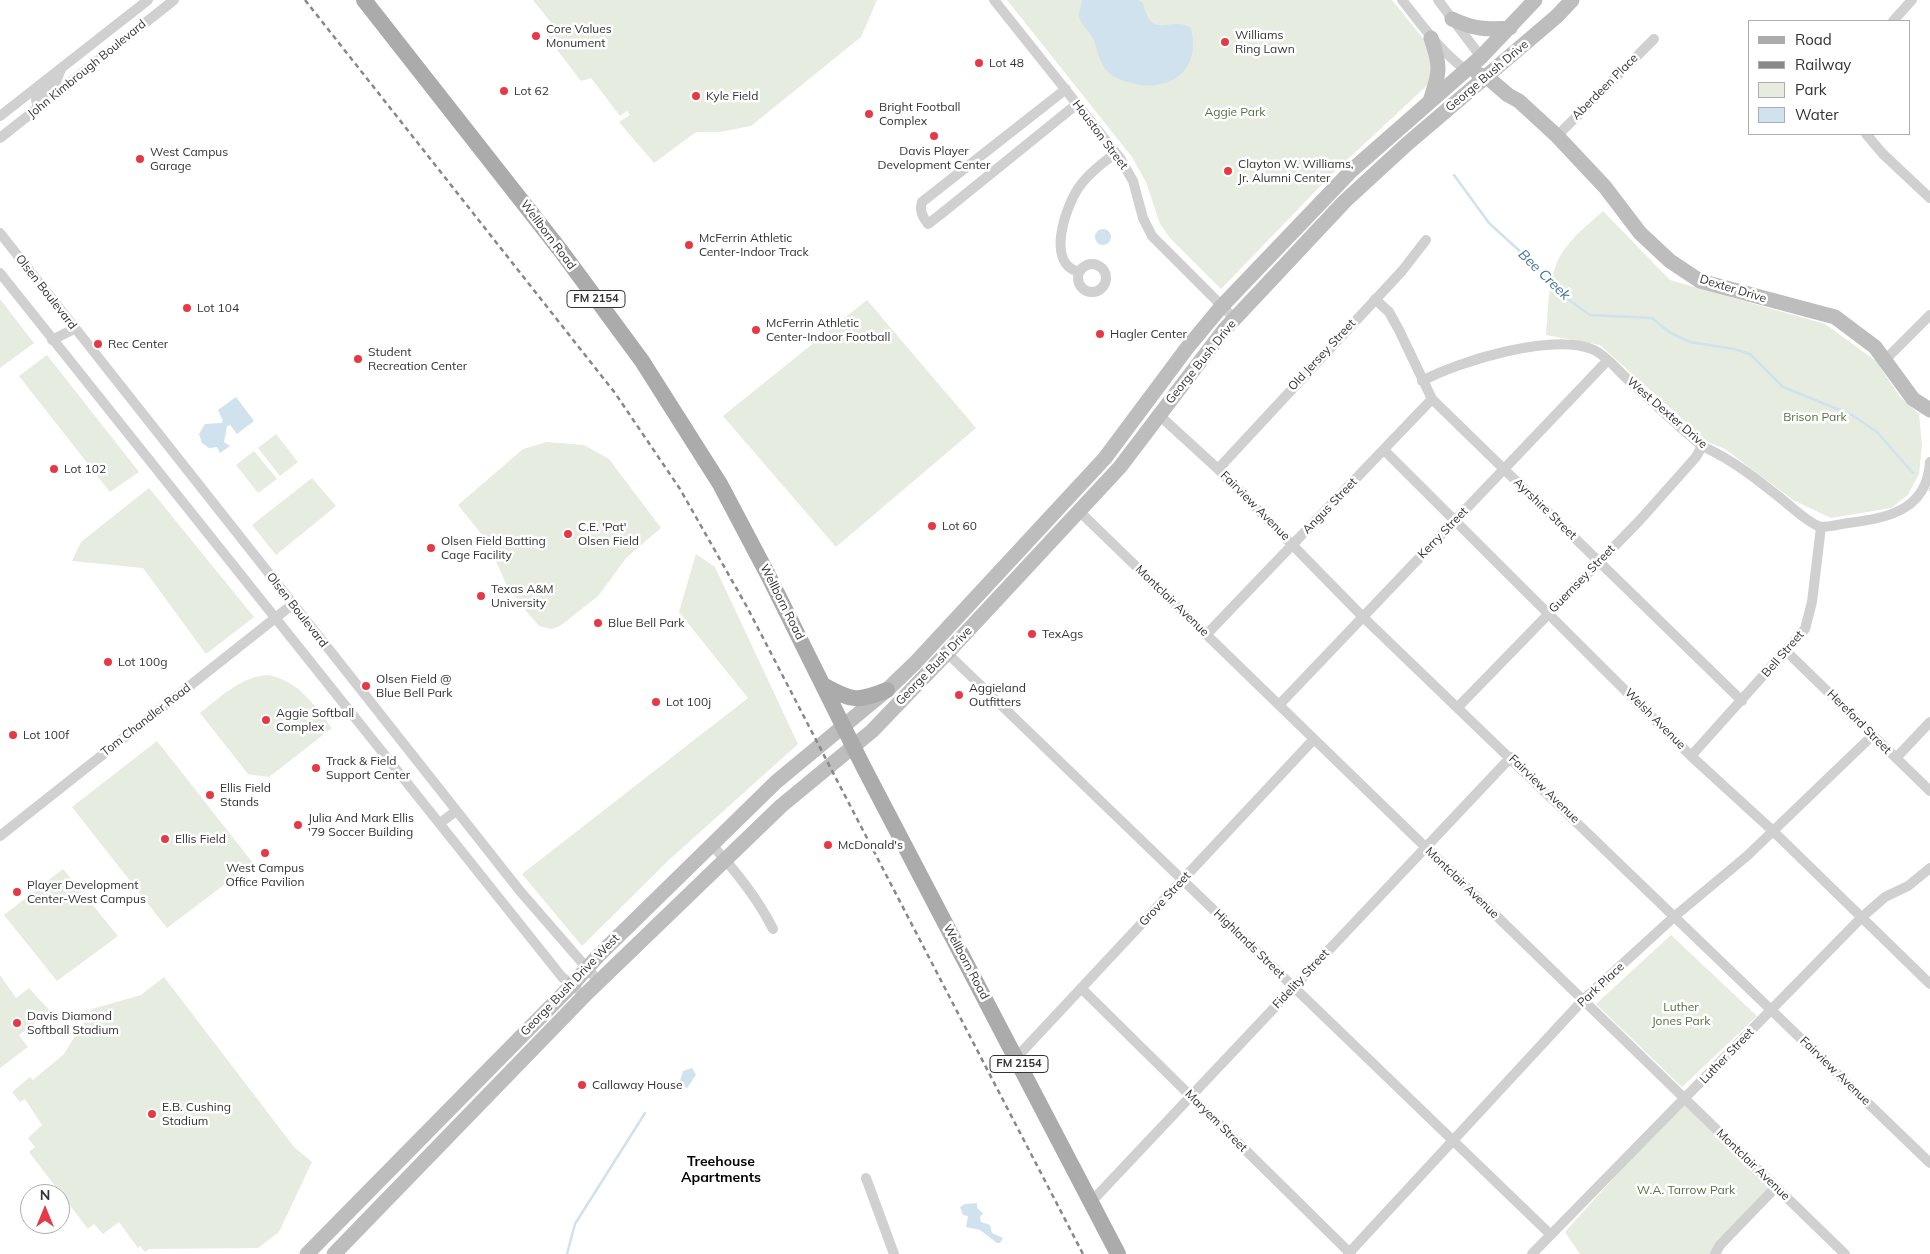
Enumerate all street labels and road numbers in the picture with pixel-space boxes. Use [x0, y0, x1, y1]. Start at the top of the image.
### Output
street label: John Kimbrough Boulevard [25, 17, 149, 121]
street label: George Bush Drive [1443, 37, 1531, 115]
street label: Aberdeen Place [1569, 51, 1641, 123]
street label: Houston Street [1069, 97, 1131, 173]
street label: Wellborn Road [517, 198, 579, 272]
street label: Olsen Boulevard [12, 252, 80, 332]
street label: Dexter Drive [1698, 272, 1768, 306]
road number: FM 2154 [567, 290, 625, 308]
street label: Old Jersey Street [1285, 316, 1359, 394]
street label: George Bush Drive [1163, 317, 1239, 407]
street label: West Dexter Drive [1624, 374, 1710, 452]
street label: Fairview Avenue [1217, 468, 1293, 544]
street label: Angus Street [1300, 475, 1360, 537]
street label: Ayrshire Street [1510, 475, 1580, 543]
street label: Kerry Street [1415, 504, 1471, 562]
street label: Guernsey Street [1546, 542, 1618, 616]
street label: Wellborn Road [757, 562, 807, 642]
street label: Montclair Avenue [1132, 562, 1212, 640]
street label: Olsen Boulevard [263, 570, 331, 650]
street label: George Bush Drive [893, 624, 975, 708]
street label: Bell Street [1759, 628, 1807, 680]
street label: Tom Chandler Road [98, 681, 194, 759]
street label: Welsh Avenue [1622, 686, 1688, 752]
street label: Hereford Street [1824, 687, 1894, 757]
street label: Fairview Avenue [1506, 752, 1582, 826]
street label: Montclair Avenue [1422, 844, 1502, 922]
street label: Grove Street [1136, 869, 1194, 929]
street label: Highlands Street [1211, 907, 1287, 981]
street label: Wellborn Road [940, 922, 992, 1002]
street label: George Bush Drive West [518, 931, 622, 1039]
street label: Fidelity Street [1270, 946, 1332, 1012]
street label: Park Place [1575, 960, 1627, 1010]
street label: Luther Street [1697, 1025, 1757, 1087]
street label: Fairview Avenue [1797, 1034, 1873, 1108]
road number: FM 2154 [990, 1056, 1048, 1072]
street label: Maryem Street [1182, 1087, 1250, 1155]
street label: Montclair Avenue [1713, 1126, 1793, 1204]

